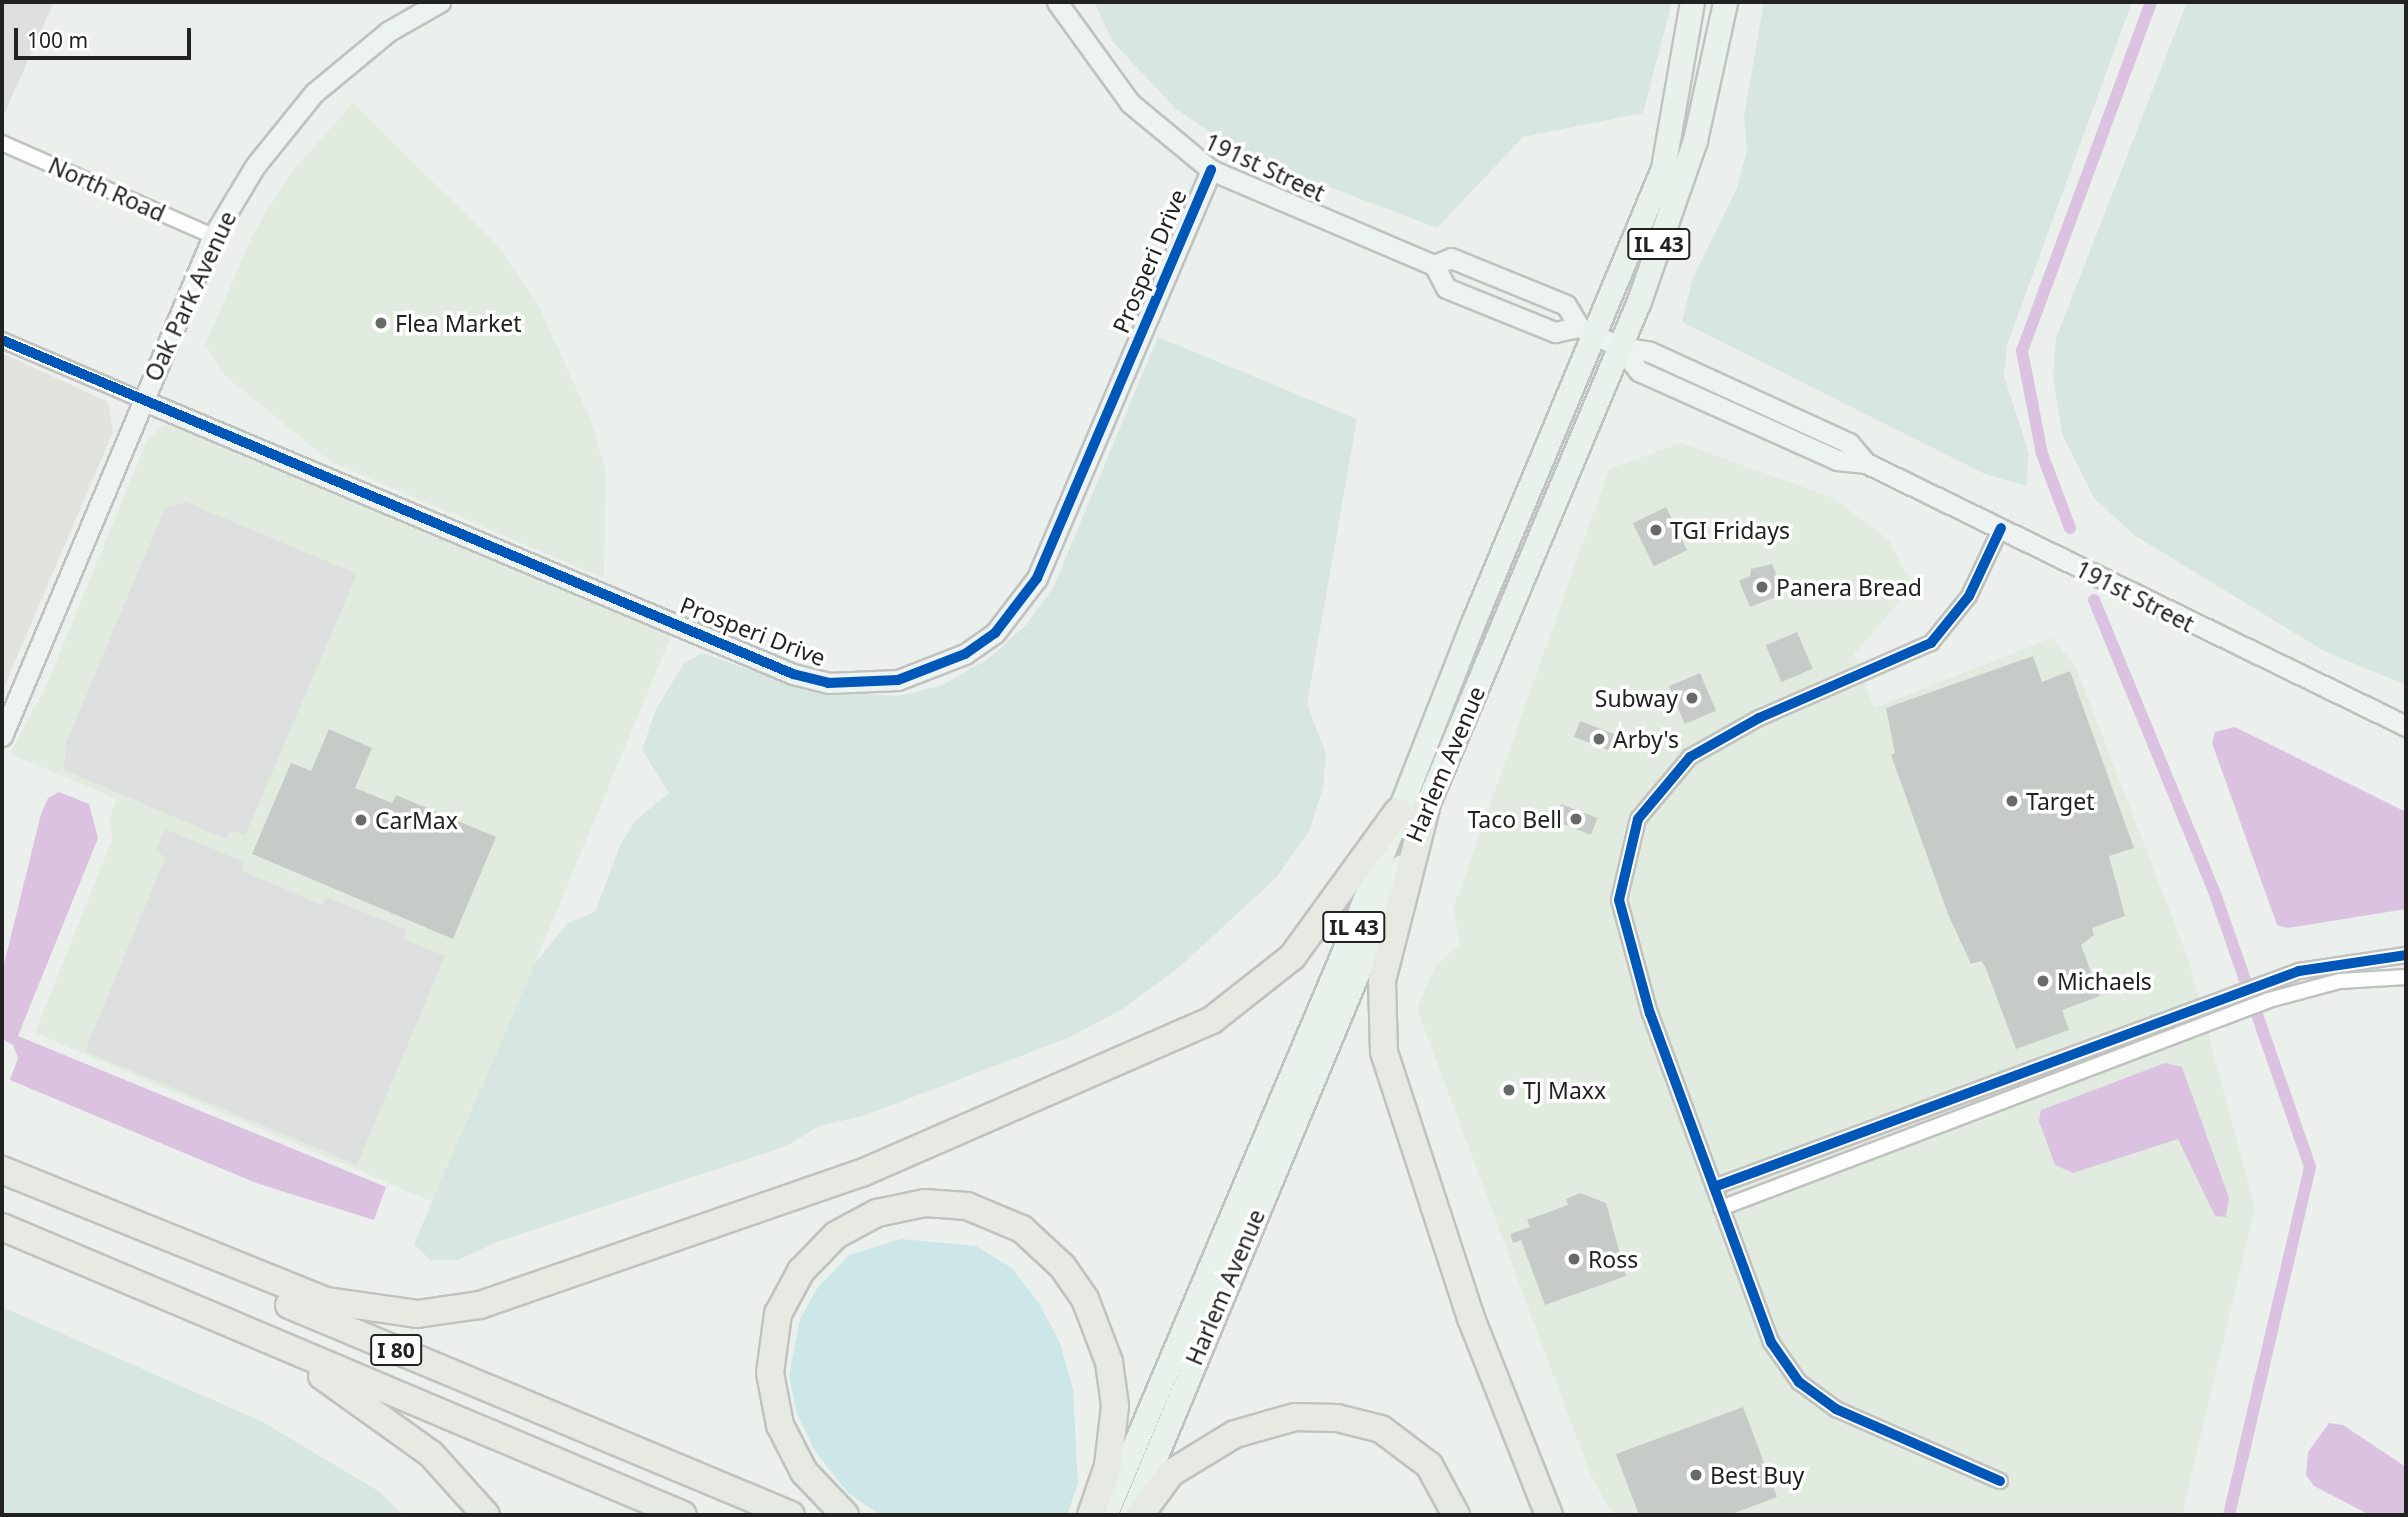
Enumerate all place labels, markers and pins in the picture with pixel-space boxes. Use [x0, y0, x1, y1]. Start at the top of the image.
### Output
place label: Flea Market [395, 309, 522, 337]
marker: Flea Market [373, 315, 389, 331]
place label: TGI Fridays [1670, 516, 1790, 544]
marker: TGI Fridays [1648, 522, 1664, 538]
place label: Panera Bread [1776, 573, 1922, 601]
marker: Panera Bread [1754, 579, 1770, 595]
place label: Subway [1595, 684, 1678, 712]
marker: Subway [1684, 690, 1700, 706]
place label: Arby's [1613, 725, 1679, 753]
marker: Arby's [1591, 731, 1607, 747]
place label: Target [2026, 787, 2095, 815]
marker: Target [2004, 793, 2020, 809]
place label: Taco Bell [1467, 805, 1562, 833]
place label: CarMax [375, 806, 458, 834]
marker: Taco Bell [1568, 811, 1584, 827]
marker: CarMax [353, 812, 369, 828]
place label: Michaels [2057, 967, 2152, 995]
marker: Michaels [2035, 973, 2051, 989]
place label: TJ Maxx [1523, 1076, 1606, 1104]
marker: TJ Maxx [1501, 1082, 1517, 1098]
place label: Ross [1588, 1245, 1638, 1273]
marker: Ross [1566, 1251, 1582, 1267]
place label: Best Buy [1710, 1461, 1804, 1489]
marker: Best Buy [1688, 1467, 1704, 1483]

